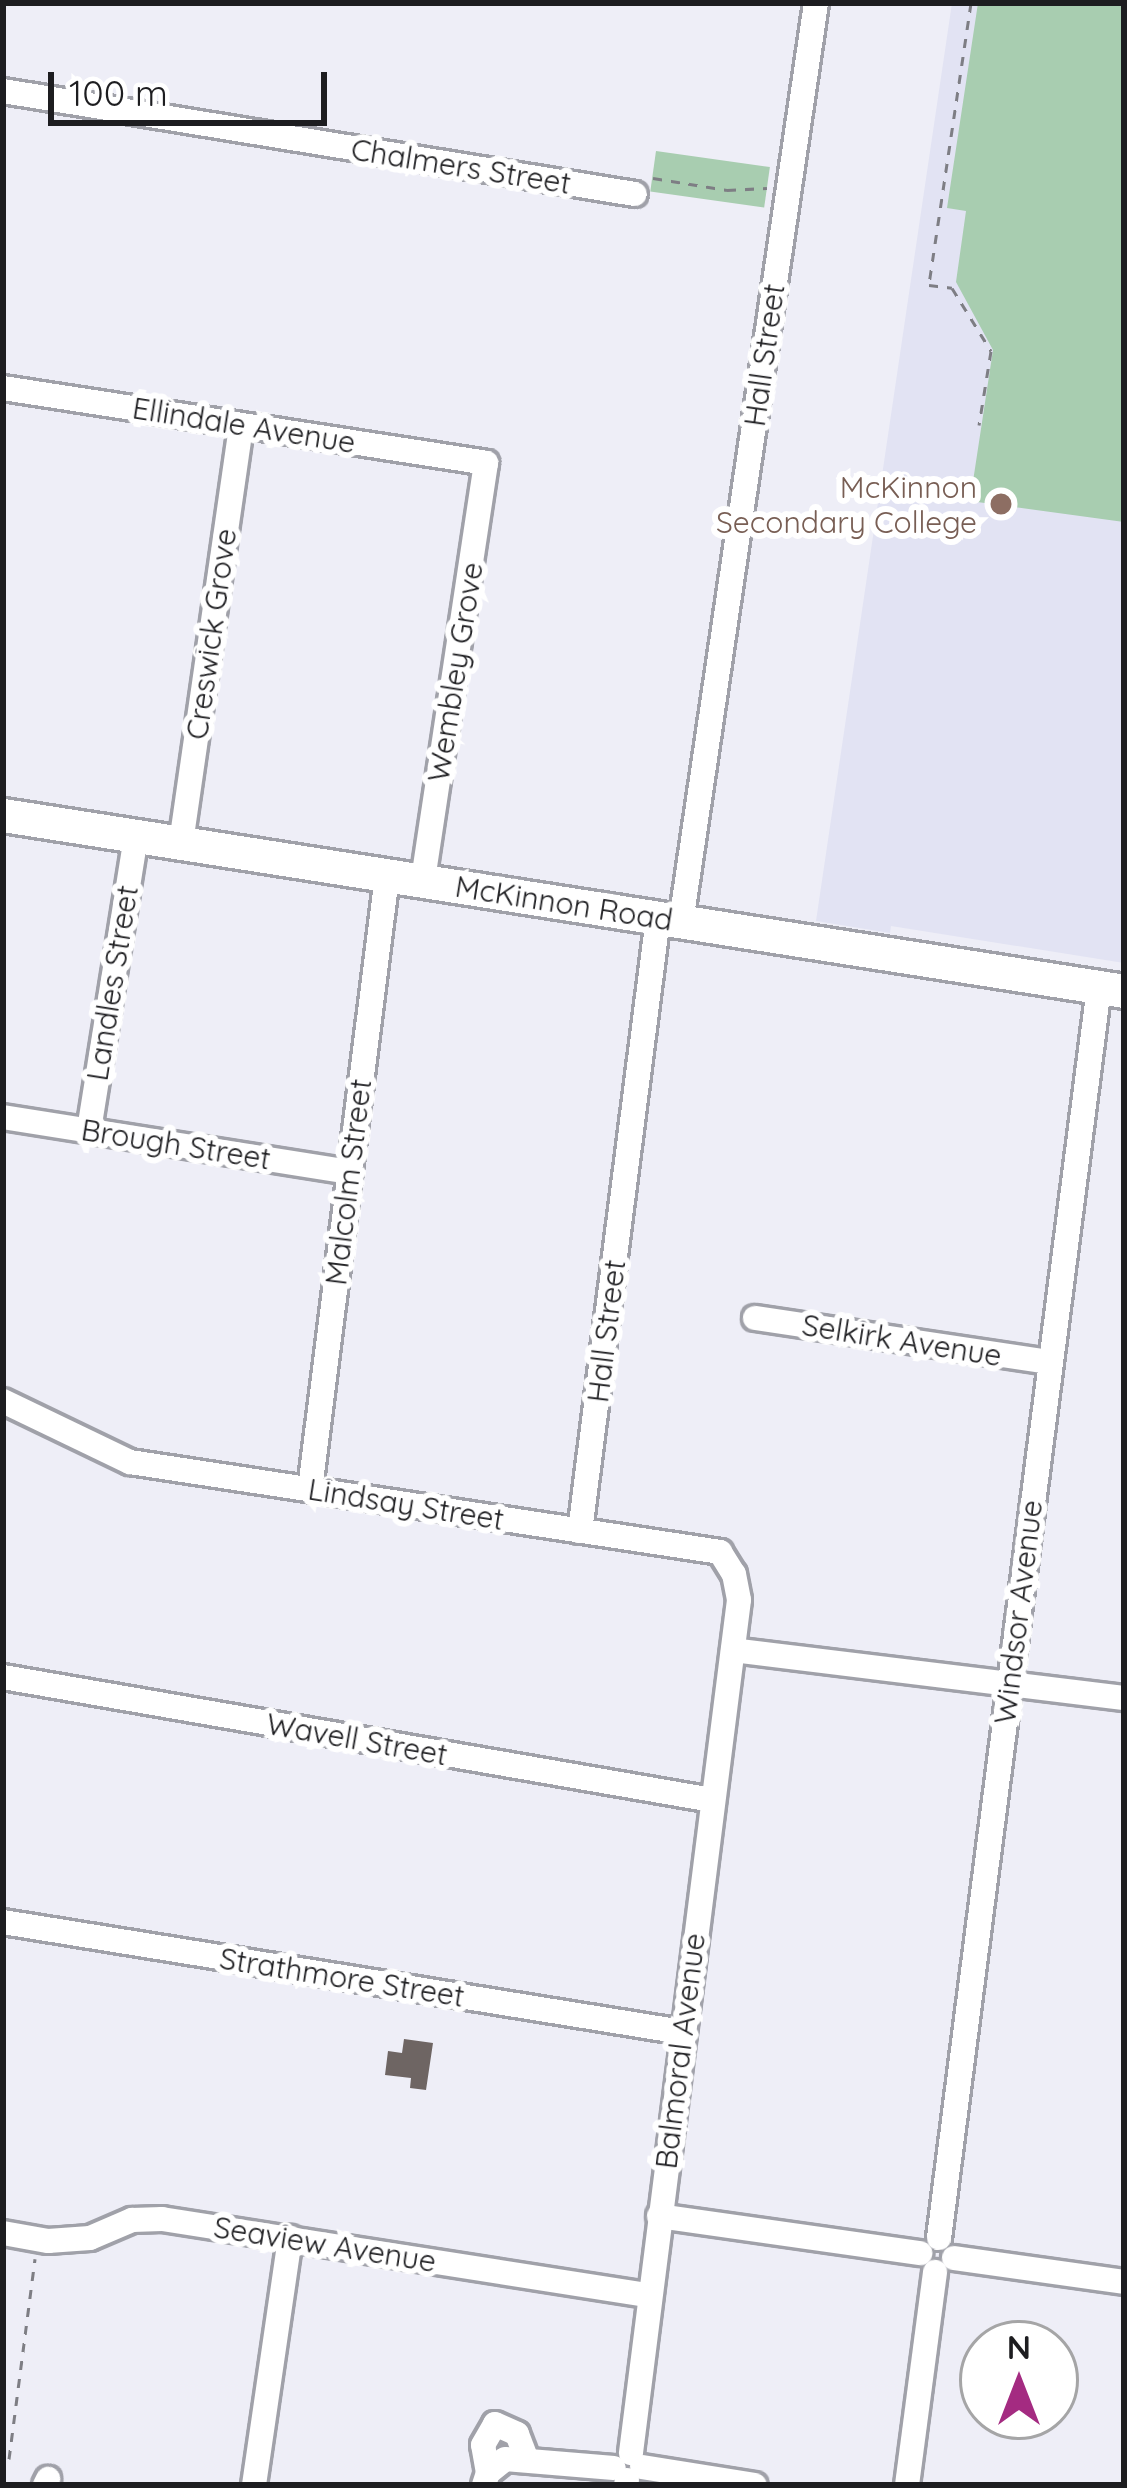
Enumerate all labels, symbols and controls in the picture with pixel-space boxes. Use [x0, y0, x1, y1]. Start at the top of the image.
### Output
scale bar [54, 48, 333, 122]
text: 100 m [69, 70, 168, 115]
street label: Chalmers Street [349, 131, 573, 201]
street label: Hall Street [736, 281, 792, 429]
street label: Ellindale Avenue [130, 390, 358, 460]
place label: McKinnon Secondary College [716, 469, 977, 540]
marker: McKinnon Secondary College [988, 491, 1014, 517]
street label: Creswick Grove [178, 526, 244, 742]
street label: Wembley Grove [420, 560, 490, 784]
street label: McKinnon Road [453, 868, 675, 938]
street label: Landles Street [79, 883, 145, 1083]
street label: Malcolm Street [317, 1077, 379, 1287]
street label: Brough Street [79, 1111, 273, 1177]
street label: Hall Street [579, 1257, 633, 1405]
street label: Selkirk Avenue [800, 1306, 1004, 1374]
street label: Lindsay Street [306, 1471, 506, 1537]
street label: Windsor Avenue [986, 1498, 1050, 1726]
street label: Wavell Street [264, 1705, 450, 1773]
street label: Balmoral Avenue [648, 1931, 712, 2171]
street label: Strathmore Street [217, 1940, 467, 2014]
street label: Seaview Avenue [211, 2209, 439, 2279]
north arrow [959, 2320, 1079, 2440]
text: N [1007, 2326, 1031, 2367]

